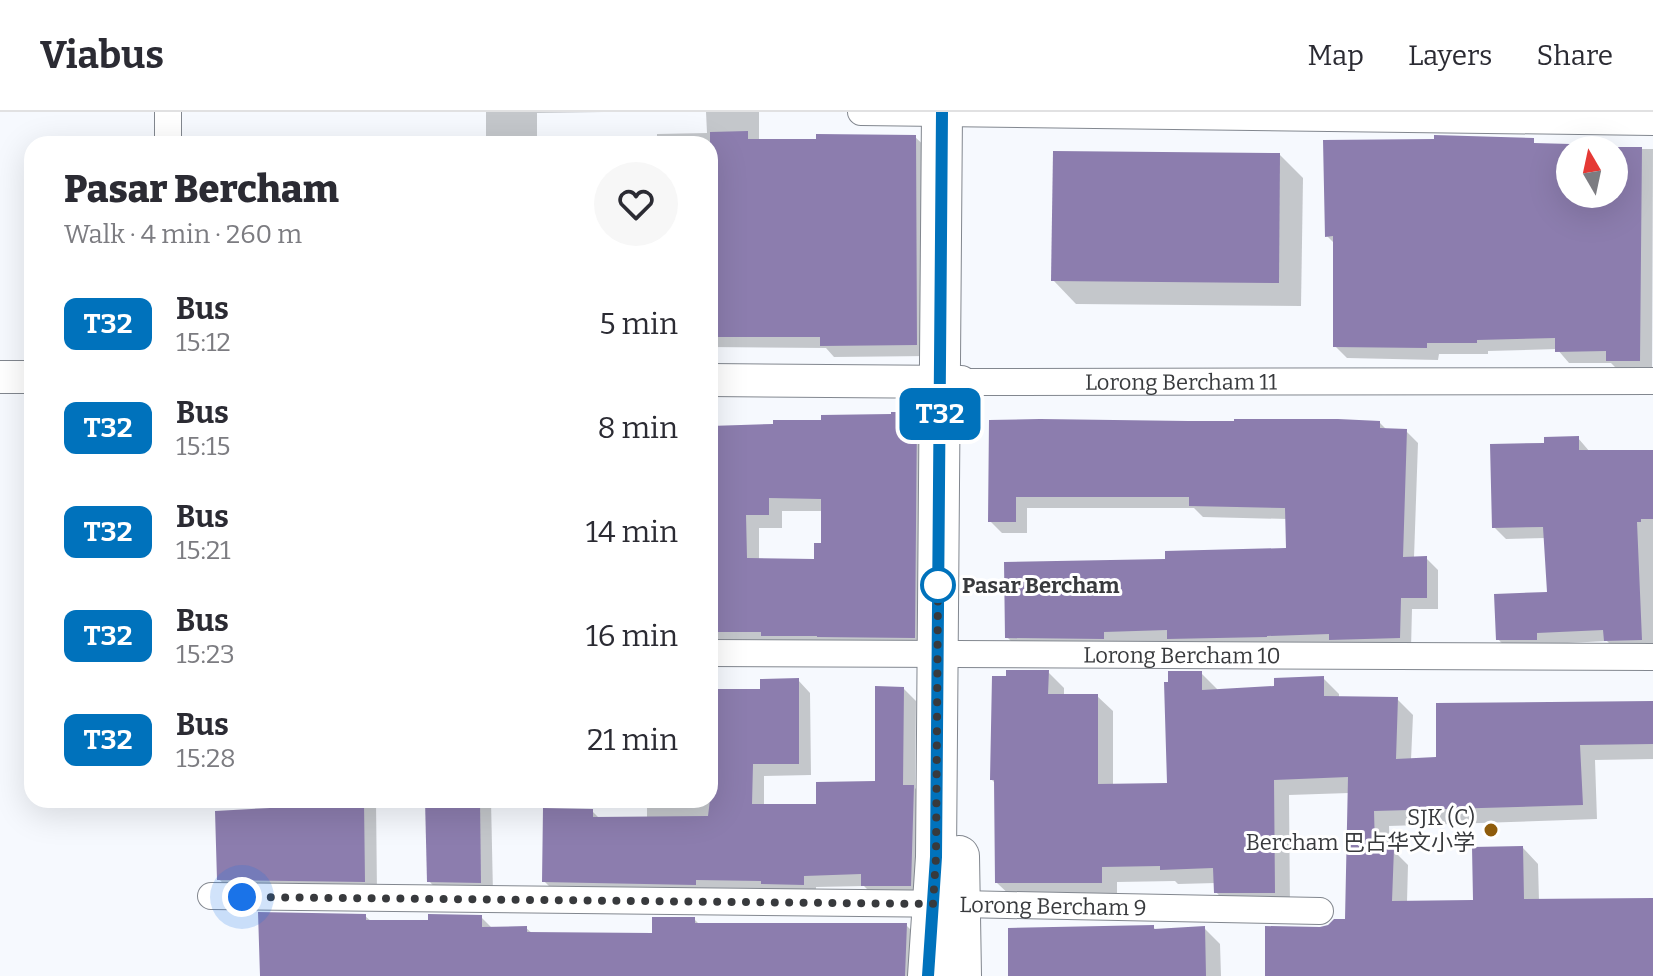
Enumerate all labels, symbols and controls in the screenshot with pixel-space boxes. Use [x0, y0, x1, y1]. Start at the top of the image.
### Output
text: Viabus [40, 32, 164, 78]
text: Map [1307, 39, 1364, 72]
text: Layers [1408, 39, 1492, 72]
text: Share [1536, 39, 1613, 72]
north arrow [1556, 136, 1628, 208]
map controls [1556, 136, 1628, 208]
button: heart [594, 162, 678, 246]
text: Pasar Bercham [64, 166, 339, 212]
text: Walk · 4 min · 260 m [64, 219, 302, 250]
text: Bus [176, 291, 229, 327]
text: 5 min [599, 306, 678, 342]
text: T32 [83, 307, 133, 340]
text: 15:12 [176, 327, 231, 358]
street label: Lorong Bercham 11 [1085, 369, 1277, 396]
line badge: T32 [894, 388, 986, 440]
text: Bus [176, 395, 229, 431]
text: T32 [915, 397, 965, 430]
text: 8 min [597, 410, 678, 446]
text: T32 [83, 411, 133, 444]
text: 15:15 [176, 431, 230, 462]
text: Bus [176, 499, 229, 535]
text: 14 min [586, 514, 678, 550]
text: T32 [83, 515, 133, 548]
text: 15:21 [176, 535, 231, 566]
marker: Pasar Bercham [921, 568, 955, 602]
place label: Pasar Bercham [962, 572, 1119, 599]
text: Bus [176, 603, 229, 639]
text: 16 min [586, 618, 678, 654]
text: T32 [83, 619, 133, 652]
text: 15:23 [176, 639, 235, 670]
street label: Lorong Bercham 10 [1083, 642, 1281, 669]
text: Bus [176, 707, 229, 743]
text: 21 min [587, 722, 678, 758]
text: T32 [83, 723, 133, 756]
text: 15:28 [176, 743, 236, 774]
place label: SJK (C) Bercham 巴占华文小学 [1246, 804, 1475, 856]
marker: SJK (C) Bercham 巴占华文小学 [1482, 821, 1500, 839]
your location [222, 877, 262, 917]
street label: Lorong Bercham 9 [959, 891, 1147, 922]

